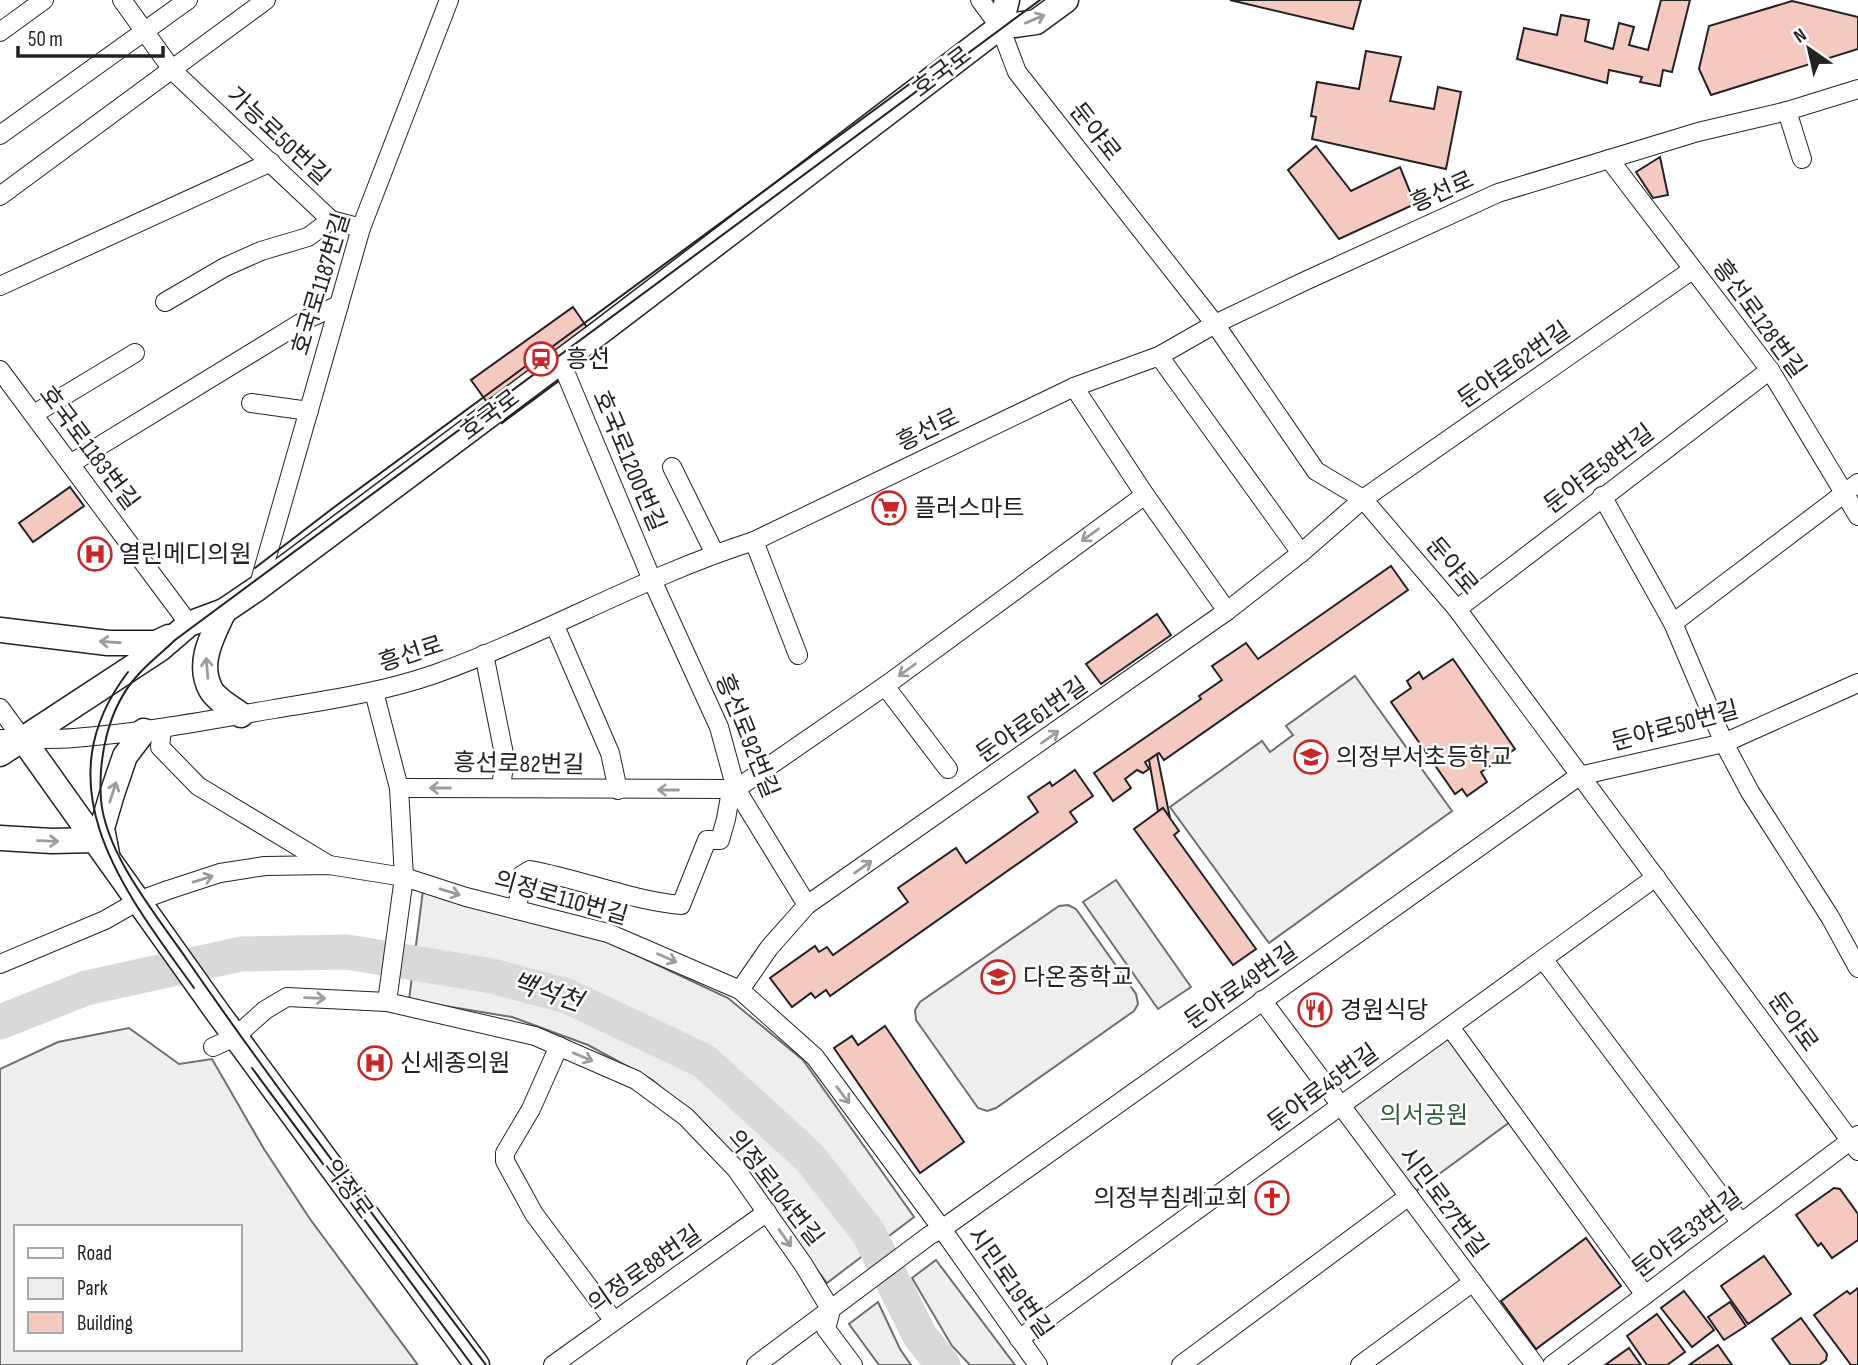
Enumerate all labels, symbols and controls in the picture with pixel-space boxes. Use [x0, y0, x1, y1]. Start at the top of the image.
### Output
one-way arrow [1024, 12, 1046, 25]
scale bar [18, 14, 163, 58]
north arrow [1774, 14, 1844, 84]
text: N [1790, 24, 1811, 49]
text: 50 m [28, 27, 63, 52]
street label: 호국로 [907, 40, 977, 104]
street label: 가능로50번길 [220, 81, 336, 191]
street label: 둔야로 [1063, 97, 1127, 167]
street label: 흥선로 [1406, 165, 1478, 219]
street label: 호국로1187번길 [286, 209, 356, 359]
street label: 흥선로128번길 [1706, 254, 1812, 384]
street label: 둔야로62번길 [1452, 316, 1576, 414]
station icon: 흥선 [522, 340, 560, 378]
place label: 흥선 [566, 345, 610, 374]
street label: 호국로1183번길 [33, 380, 145, 516]
street label: 호국로 [455, 383, 525, 447]
street label: 호국로1200번길 [586, 386, 672, 536]
street label: 흥선로 [892, 402, 964, 458]
street label: 둔야로58번길 [1538, 418, 1660, 520]
supermarket icon: 플러스마트 [870, 489, 908, 527]
place label: 플러스마트 [914, 494, 1024, 523]
one-way arrow [1081, 528, 1100, 542]
street label: 둔야로 [1420, 531, 1484, 601]
hospital icon: 열린메디의원 [76, 535, 114, 573]
place label: 열린메디의원 [119, 540, 251, 569]
street label: 흥선로 [375, 630, 447, 678]
one-way arrow [99, 635, 121, 648]
one-way arrow [200, 657, 213, 680]
one-way arrow [898, 662, 917, 677]
street label: 흥선로92번길 [709, 670, 785, 802]
street label: 둔야로61번길 [971, 671, 1093, 769]
street label: 둔야로50번길 [1608, 695, 1742, 757]
one-way arrow [1039, 730, 1059, 744]
school or university icon: 의정부서초등학교 [1292, 738, 1330, 776]
place label: 의정부서초등학교 [1336, 743, 1513, 772]
street label: 흥선로82번길 [453, 748, 585, 780]
one-way arrow [108, 781, 121, 803]
one-way arrow [429, 781, 452, 795]
one-way arrow [657, 783, 680, 797]
one-way arrow [36, 834, 59, 847]
one-way arrow [853, 860, 872, 875]
street label: 의정로110번길 [491, 865, 631, 931]
one-way arrow [192, 872, 214, 885]
one-way arrow [439, 886, 461, 899]
street label: 둔야로49번길 [1179, 937, 1303, 1035]
one-way arrow [656, 952, 677, 965]
school or university icon: 다온중학교 [979, 958, 1017, 996]
place label: 다온중학교 [1023, 963, 1133, 992]
water label: 백석천 [508, 967, 589, 1020]
street label: 둔야로 [1762, 987, 1824, 1057]
restaurant icon: 경원식당 [1296, 991, 1334, 1029]
one-way arrow [303, 992, 326, 1005]
place label: 경원식당 [1340, 996, 1428, 1025]
street label: 둔야로45번길 [1262, 1038, 1384, 1138]
hospital icon: 신세종의원 [356, 1044, 394, 1082]
place label: 신세종의원 [400, 1049, 510, 1078]
one-way arrow [572, 1051, 593, 1064]
one-way arrow [836, 1085, 850, 1104]
park label: 의서공원 [1380, 1101, 1468, 1130]
street label: 의정로104번길 [721, 1124, 829, 1252]
street label: 시민로27번길 [1392, 1141, 1494, 1263]
street label: 의정로 [317, 1154, 379, 1224]
church icon: 의정부침례교회 [1253, 1179, 1291, 1217]
street label: 둔야로33번길 [1626, 1182, 1748, 1284]
place label: 의정부침례교회 [1093, 1184, 1248, 1213]
street label: 의정로88번길 [583, 1219, 707, 1319]
street label: 시민로19번길 [961, 1222, 1059, 1344]
legend [14, 1225, 242, 1351]
one-way arrow [777, 1228, 792, 1247]
text: Road [77, 1241, 112, 1266]
text: Park [77, 1276, 108, 1301]
text: Building [77, 1311, 133, 1336]

